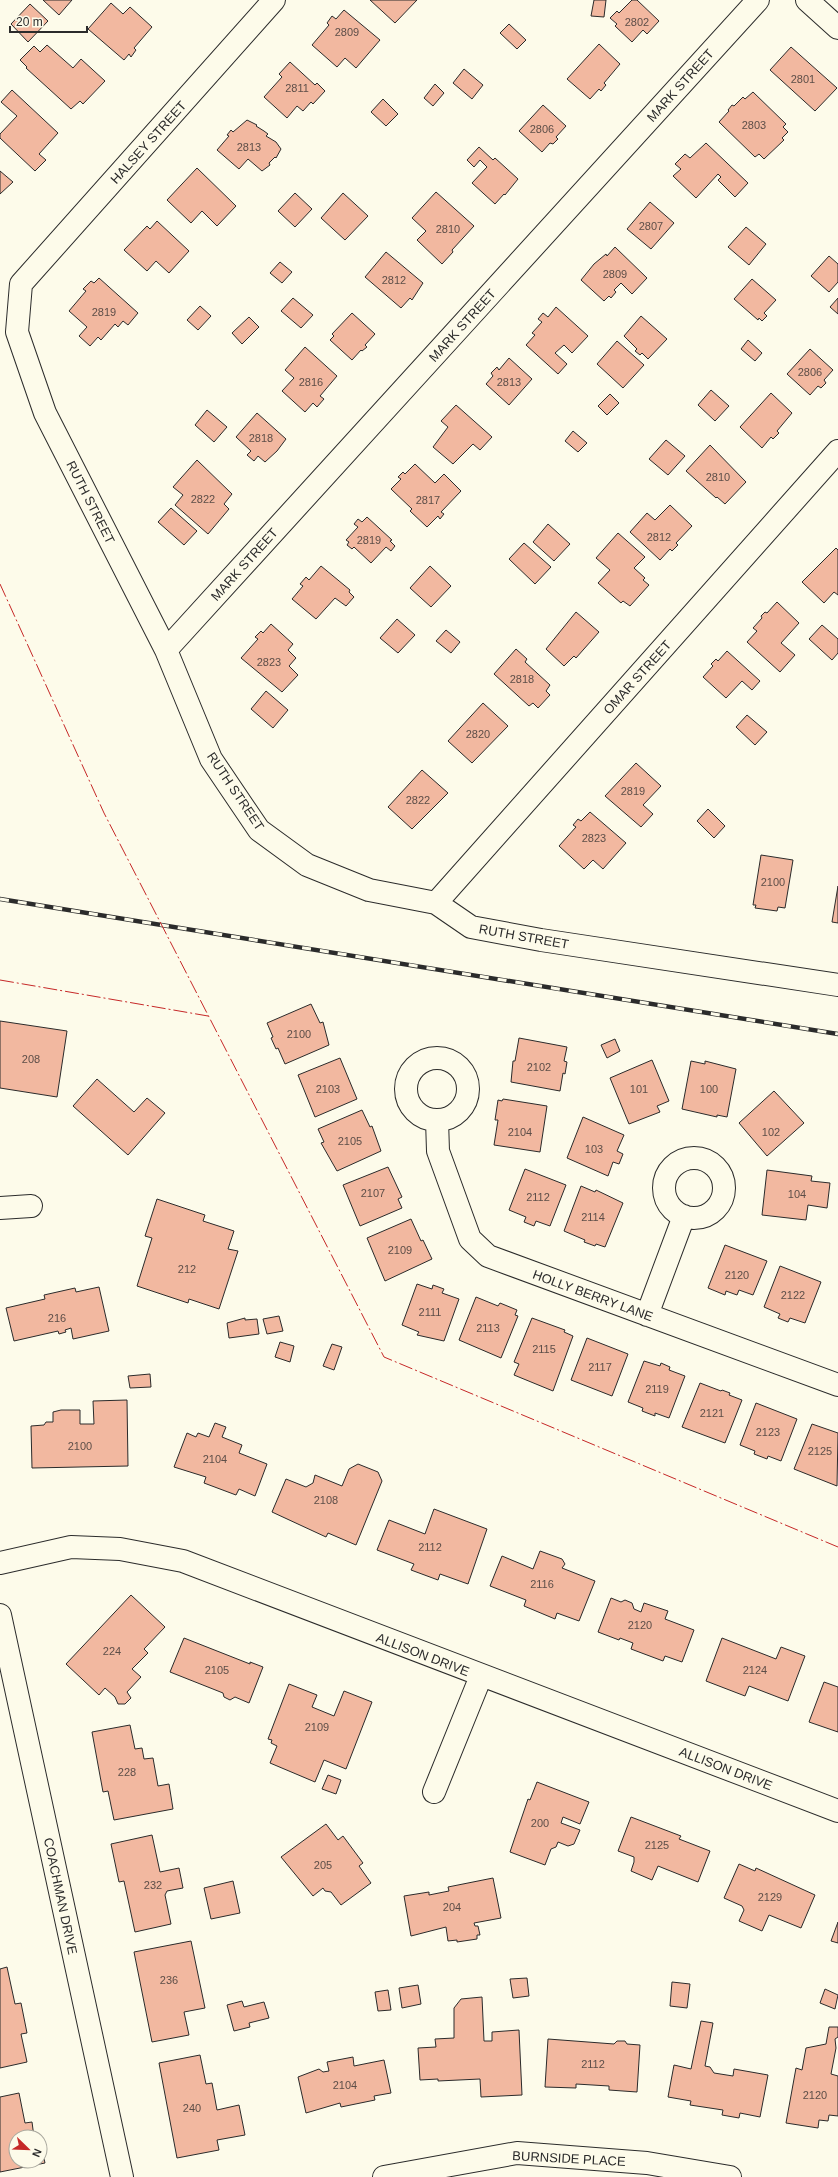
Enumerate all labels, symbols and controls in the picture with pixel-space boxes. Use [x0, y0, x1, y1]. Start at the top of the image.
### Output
scale bar [10, 8, 87, 34]
text: 20 m [16, 15, 43, 29]
house number: 2802 [625, 16, 649, 28]
house number: 2809 [335, 26, 359, 38]
street label: MARK STREET [644, 46, 717, 125]
house number: 2801 [791, 73, 815, 85]
house number: 2811 [285, 82, 309, 94]
street label: HALSEY STREET [107, 98, 189, 187]
house number: 2803 [742, 119, 766, 131]
house number: 2806 [530, 123, 554, 135]
house number: 2813 [237, 141, 261, 153]
house number: 2807 [639, 220, 663, 232]
house number: 2810 [436, 223, 460, 235]
house number: 2809 [603, 268, 627, 280]
house number: 2812 [382, 274, 406, 286]
street label: MARK STREET [426, 286, 499, 365]
house number: 2819 [92, 306, 116, 318]
house number: 2806 [798, 366, 822, 378]
house number: 2816 [299, 376, 323, 388]
house number: 2813 [497, 376, 521, 388]
house number: 2818 [249, 432, 273, 444]
street label: RUTH STREET [63, 458, 118, 546]
house number: 2810 [706, 471, 730, 483]
house number: 2822 [191, 493, 215, 505]
house number: 2817 [416, 494, 440, 506]
street label: MARK STREET [208, 525, 281, 604]
house number: 2812 [647, 531, 671, 543]
house number: 2819 [357, 534, 381, 546]
street label: OMAR STREET [600, 637, 674, 717]
house number: 2823 [257, 656, 281, 668]
house number: 2818 [510, 673, 534, 685]
house number: 2820 [466, 728, 490, 740]
street label: RUTH STREET [204, 749, 267, 833]
house number: 2819 [621, 785, 645, 797]
house number: 2822 [406, 794, 430, 806]
house number: 2823 [582, 832, 606, 844]
house number: 2100 [761, 876, 785, 888]
street label: RUTH STREET [478, 921, 570, 952]
house number: 2100 [287, 1028, 311, 1040]
house number: 208 [22, 1053, 40, 1065]
house number: 2102 [527, 1061, 551, 1073]
house number: 2103 [316, 1083, 340, 1095]
house number: 101 [630, 1083, 648, 1095]
house number: 100 [700, 1083, 718, 1095]
house number: 2104 [508, 1126, 532, 1138]
house number: 102 [762, 1126, 780, 1138]
house number: 2105 [338, 1135, 362, 1147]
house number: 103 [585, 1143, 603, 1155]
house number: 2107 [361, 1187, 385, 1199]
house number: 104 [788, 1188, 806, 1200]
house number: 2112 [526, 1191, 550, 1203]
house number: 2114 [581, 1211, 605, 1223]
house number: 2109 [388, 1244, 412, 1256]
house number: 212 [178, 1263, 196, 1275]
street label: HOLLY BERRY LANE [531, 1267, 655, 1324]
house number: 2120 [725, 1269, 749, 1281]
house number: 2122 [781, 1289, 805, 1301]
house number: 2111 [419, 1306, 441, 1318]
house number: 216 [48, 1312, 66, 1324]
house number: 2113 [476, 1322, 500, 1334]
house number: 2115 [532, 1343, 556, 1355]
house number: 2117 [588, 1361, 612, 1373]
house number: 2119 [645, 1383, 669, 1395]
house number: 2121 [700, 1407, 724, 1419]
house number: 2123 [756, 1426, 780, 1438]
house number: 2100 [68, 1440, 92, 1452]
house number: 2125 [808, 1445, 832, 1457]
house number: 2104 [203, 1453, 227, 1465]
house number: 2108 [314, 1494, 338, 1506]
house number: 2112 [418, 1541, 442, 1553]
house number: 2116 [530, 1578, 554, 1590]
house number: 2120 [628, 1619, 652, 1631]
street label: ALLISON DRIVE [374, 1630, 472, 1679]
house number: 224 [103, 1645, 121, 1657]
house number: 2105 [205, 1664, 229, 1676]
house number: 2124 [743, 1664, 767, 1676]
house number: 2109 [305, 1721, 329, 1733]
street label: ALLISON DRIVE [677, 1744, 775, 1793]
house number: 228 [118, 1766, 136, 1778]
house number: 200 [531, 1817, 549, 1829]
street label: COACHMAN DRIVE [41, 1836, 80, 1956]
house number: 2125 [645, 1839, 669, 1851]
house number: 205 [314, 1859, 332, 1871]
house number: 232 [144, 1879, 162, 1891]
house number: 2129 [758, 1891, 782, 1903]
house number: 204 [443, 1901, 461, 1913]
house number: 236 [160, 1974, 178, 1986]
house number: 2112 [581, 2058, 605, 2070]
house number: 2104 [333, 2079, 357, 2091]
house number: 2120 [803, 2089, 827, 2101]
house number: 240 [183, 2102, 201, 2114]
north arrow [8, 2129, 48, 2169]
text: N [30, 2147, 44, 2159]
street label: BURNSIDE PLACE [512, 2148, 626, 2169]

